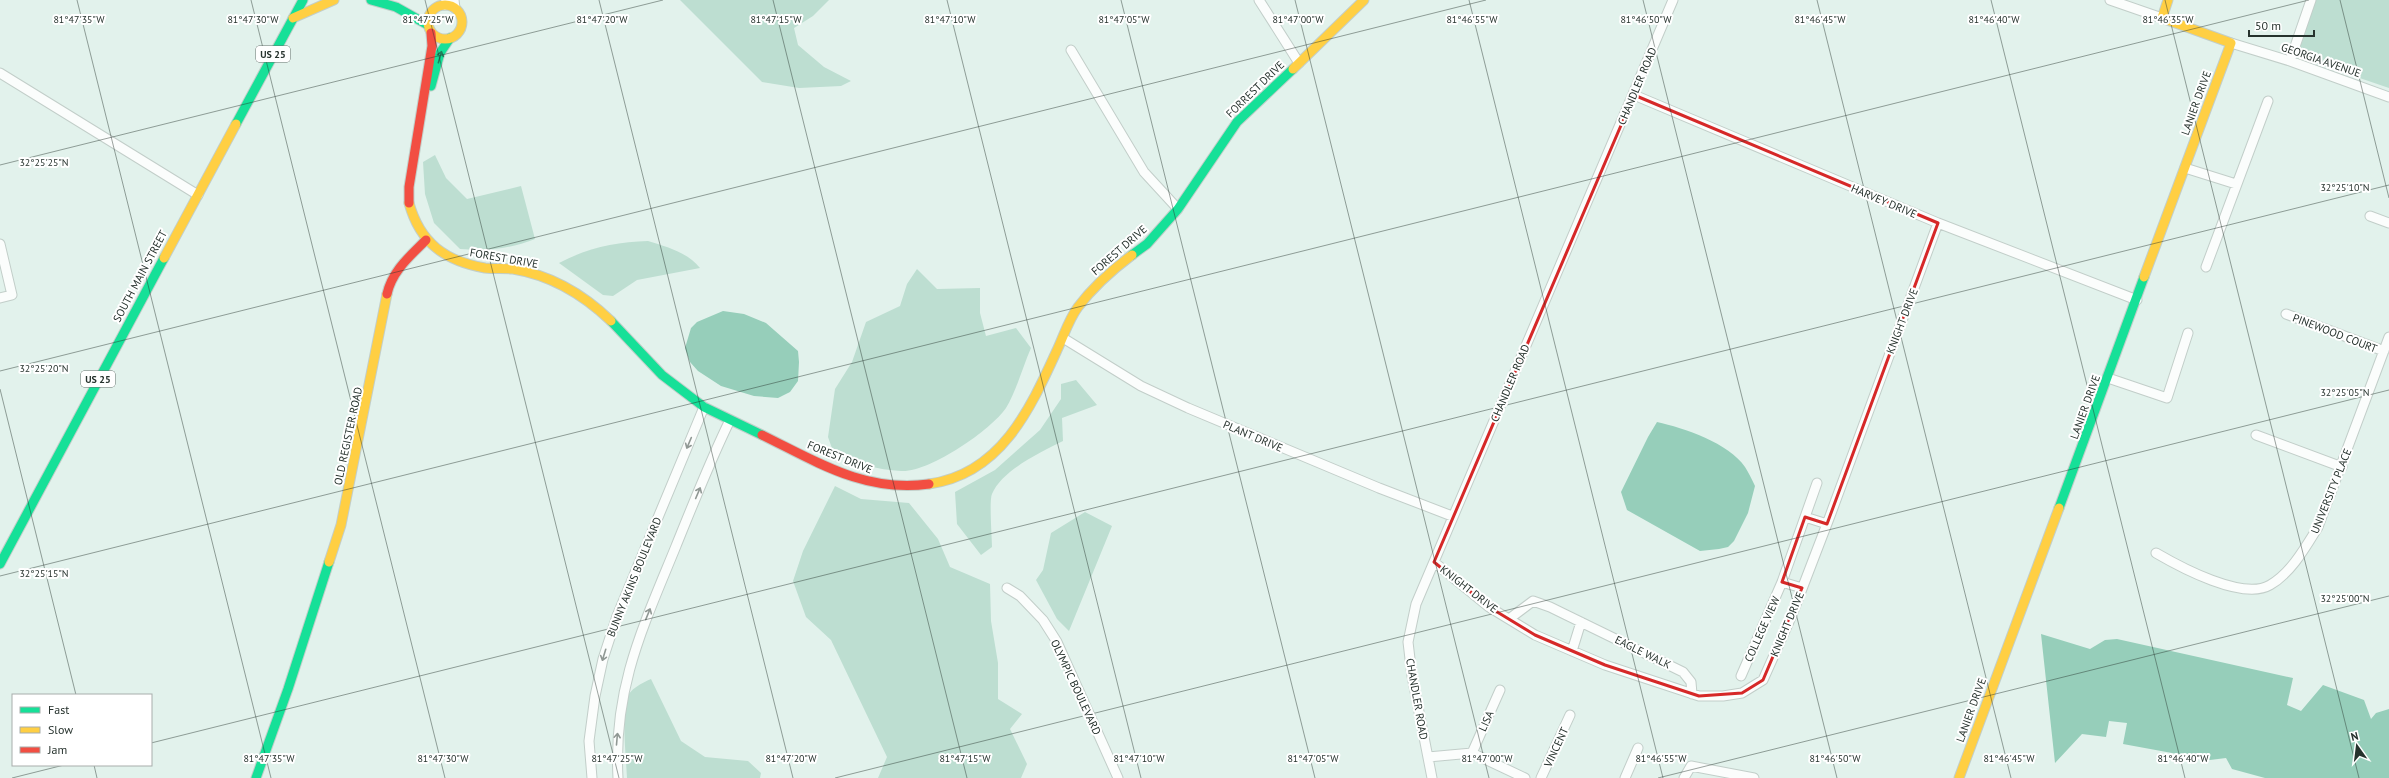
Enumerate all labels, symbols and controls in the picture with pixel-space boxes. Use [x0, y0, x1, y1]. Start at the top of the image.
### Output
scale bar [2249, 12, 2314, 38]
text: 81°47'35"W [53, 13, 105, 26]
text: 81°47'30"W [227, 13, 279, 26]
text: 81°47'25"W [402, 13, 454, 26]
text: 81°47'20"W [576, 13, 628, 26]
text: 81°47'15"W [750, 13, 802, 26]
text: 81°47'10"W [924, 13, 976, 26]
text: 81°47'05"W [1098, 13, 1150, 26]
text: 81°47'00"W [1272, 13, 1324, 26]
text: 81°46'55"W [1446, 13, 1498, 26]
text: 81°46'50"W [1620, 13, 1672, 26]
text: 81°46'45"W [1794, 13, 1846, 26]
text: 81°46'40"W [1968, 13, 2020, 26]
text: 81°46'35"W [2142, 13, 2194, 26]
text: 50 m [2255, 18, 2281, 33]
street label: GEORGIA AVENUE [2279, 40, 2363, 80]
street label: CHANDLER ROAD [1614, 45, 1660, 127]
road number: US 25 [256, 46, 290, 62]
one-way arrow [437, 51, 444, 64]
street label: FORREST DRIVE [1223, 58, 1287, 120]
street label: LANIER DRIVE [2178, 69, 2214, 137]
text: 32°25'25"N [19, 156, 69, 169]
street label: HARVEY DRIVE [1849, 181, 1919, 221]
text: 32°25'10"N [2320, 181, 2370, 194]
street label: FOREST DRIVE [1088, 222, 1150, 278]
street label: SOUTH MAIN STREET [110, 228, 170, 324]
street label: FOREST DRIVE [469, 245, 539, 271]
street label: KNIGHT DRIVE [1883, 286, 1921, 356]
street label: PINEWOOD COURT [2291, 310, 2379, 356]
street label: CHANDLER ROAD [1487, 342, 1533, 424]
text: 32°25'20"N [19, 362, 69, 375]
road number: US 25 [81, 371, 115, 387]
street label: LANIER DRIVE [2067, 373, 2103, 441]
street label: OLD REGISTER ROAD [331, 386, 365, 486]
text: 32°25'05"N [2320, 386, 2370, 399]
street label: PLANT DRIVE [1221, 417, 1285, 455]
one-way arrow [685, 437, 692, 449]
street label: FOREST DRIVE [805, 438, 875, 476]
street label: UNIVERSITY PLACE [2308, 446, 2354, 536]
one-way arrow [694, 488, 702, 500]
street label: BUNNY AKINS BOULEVARD [604, 515, 664, 639]
street label: KNIGHT DRIVE [1437, 562, 1501, 616]
text: 32°25'15"N [19, 567, 69, 580]
street label: KNIGHT DRIVE [1767, 589, 1807, 659]
text: 32°25'00"N [2320, 592, 2370, 605]
street label: COLLEGE VIEW [1741, 593, 1783, 664]
one-way arrow [645, 608, 652, 620]
street label: EAGLE WALK [1613, 632, 1674, 672]
street label: OLYMPIC BOULEVARD [1048, 637, 1104, 737]
one-way arrow [600, 648, 607, 661]
street label: CHANDLER ROAD [1403, 657, 1431, 741]
street label: LANIER DRIVE [1953, 676, 1989, 744]
legend [12, 694, 152, 766]
text: Fast [48, 702, 69, 717]
street label: LISA [1475, 708, 1497, 734]
text: Slow [48, 722, 73, 737]
street label: VINCENT [1540, 725, 1571, 770]
north arrow [2337, 726, 2377, 766]
text: N [2349, 729, 2360, 744]
one-way arrow [613, 733, 621, 746]
text: Jam [47, 742, 67, 757]
text: 81°47'35"W [243, 752, 295, 765]
text: 81°47'30"W [417, 752, 469, 765]
text: 81°47'25"W [591, 752, 643, 765]
text: 81°47'20"W [765, 752, 817, 765]
text: 81°47'15"W [939, 752, 991, 765]
text: 81°47'10"W [1113, 752, 1165, 765]
text: 81°47'05"W [1287, 752, 1339, 765]
text: 81°47'00"W [1461, 752, 1513, 765]
text: 81°46'55"W [1635, 752, 1687, 765]
text: 81°46'50"W [1809, 752, 1861, 765]
text: 81°46'45"W [1983, 752, 2035, 765]
text: 81°46'40"W [2157, 752, 2209, 765]

